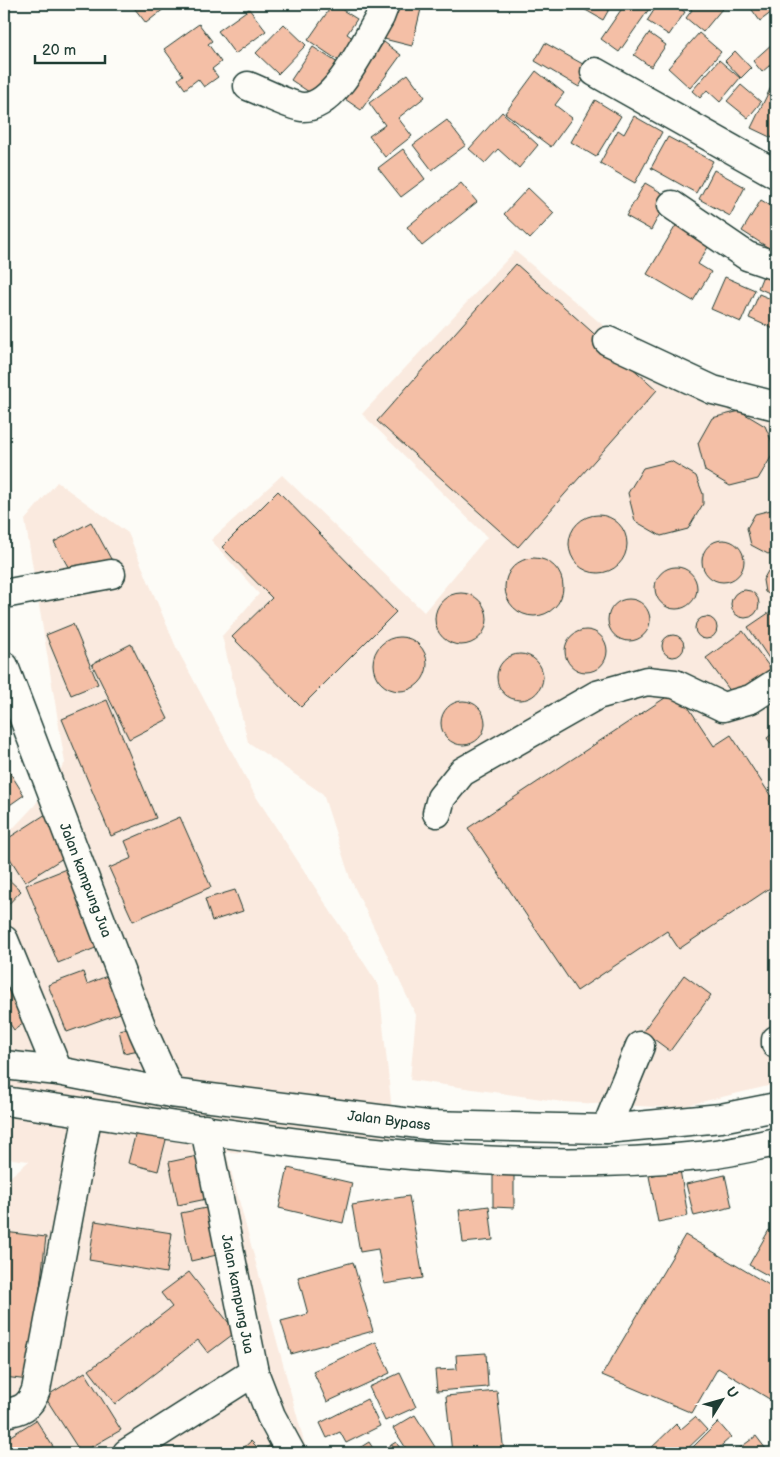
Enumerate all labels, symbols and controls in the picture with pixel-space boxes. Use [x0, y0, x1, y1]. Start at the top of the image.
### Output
scale bar [35, 32, 105, 64]
text: 20 m [42, 41, 76, 60]
street label: Jalan kampung Jua [56, 820, 115, 940]
street label: Jalan Bypass [347, 1107, 431, 1134]
street label: Jalan kampung Jua [218, 1233, 257, 1355]
north arrow [698, 1374, 748, 1424]
text: U [722, 1383, 742, 1402]

